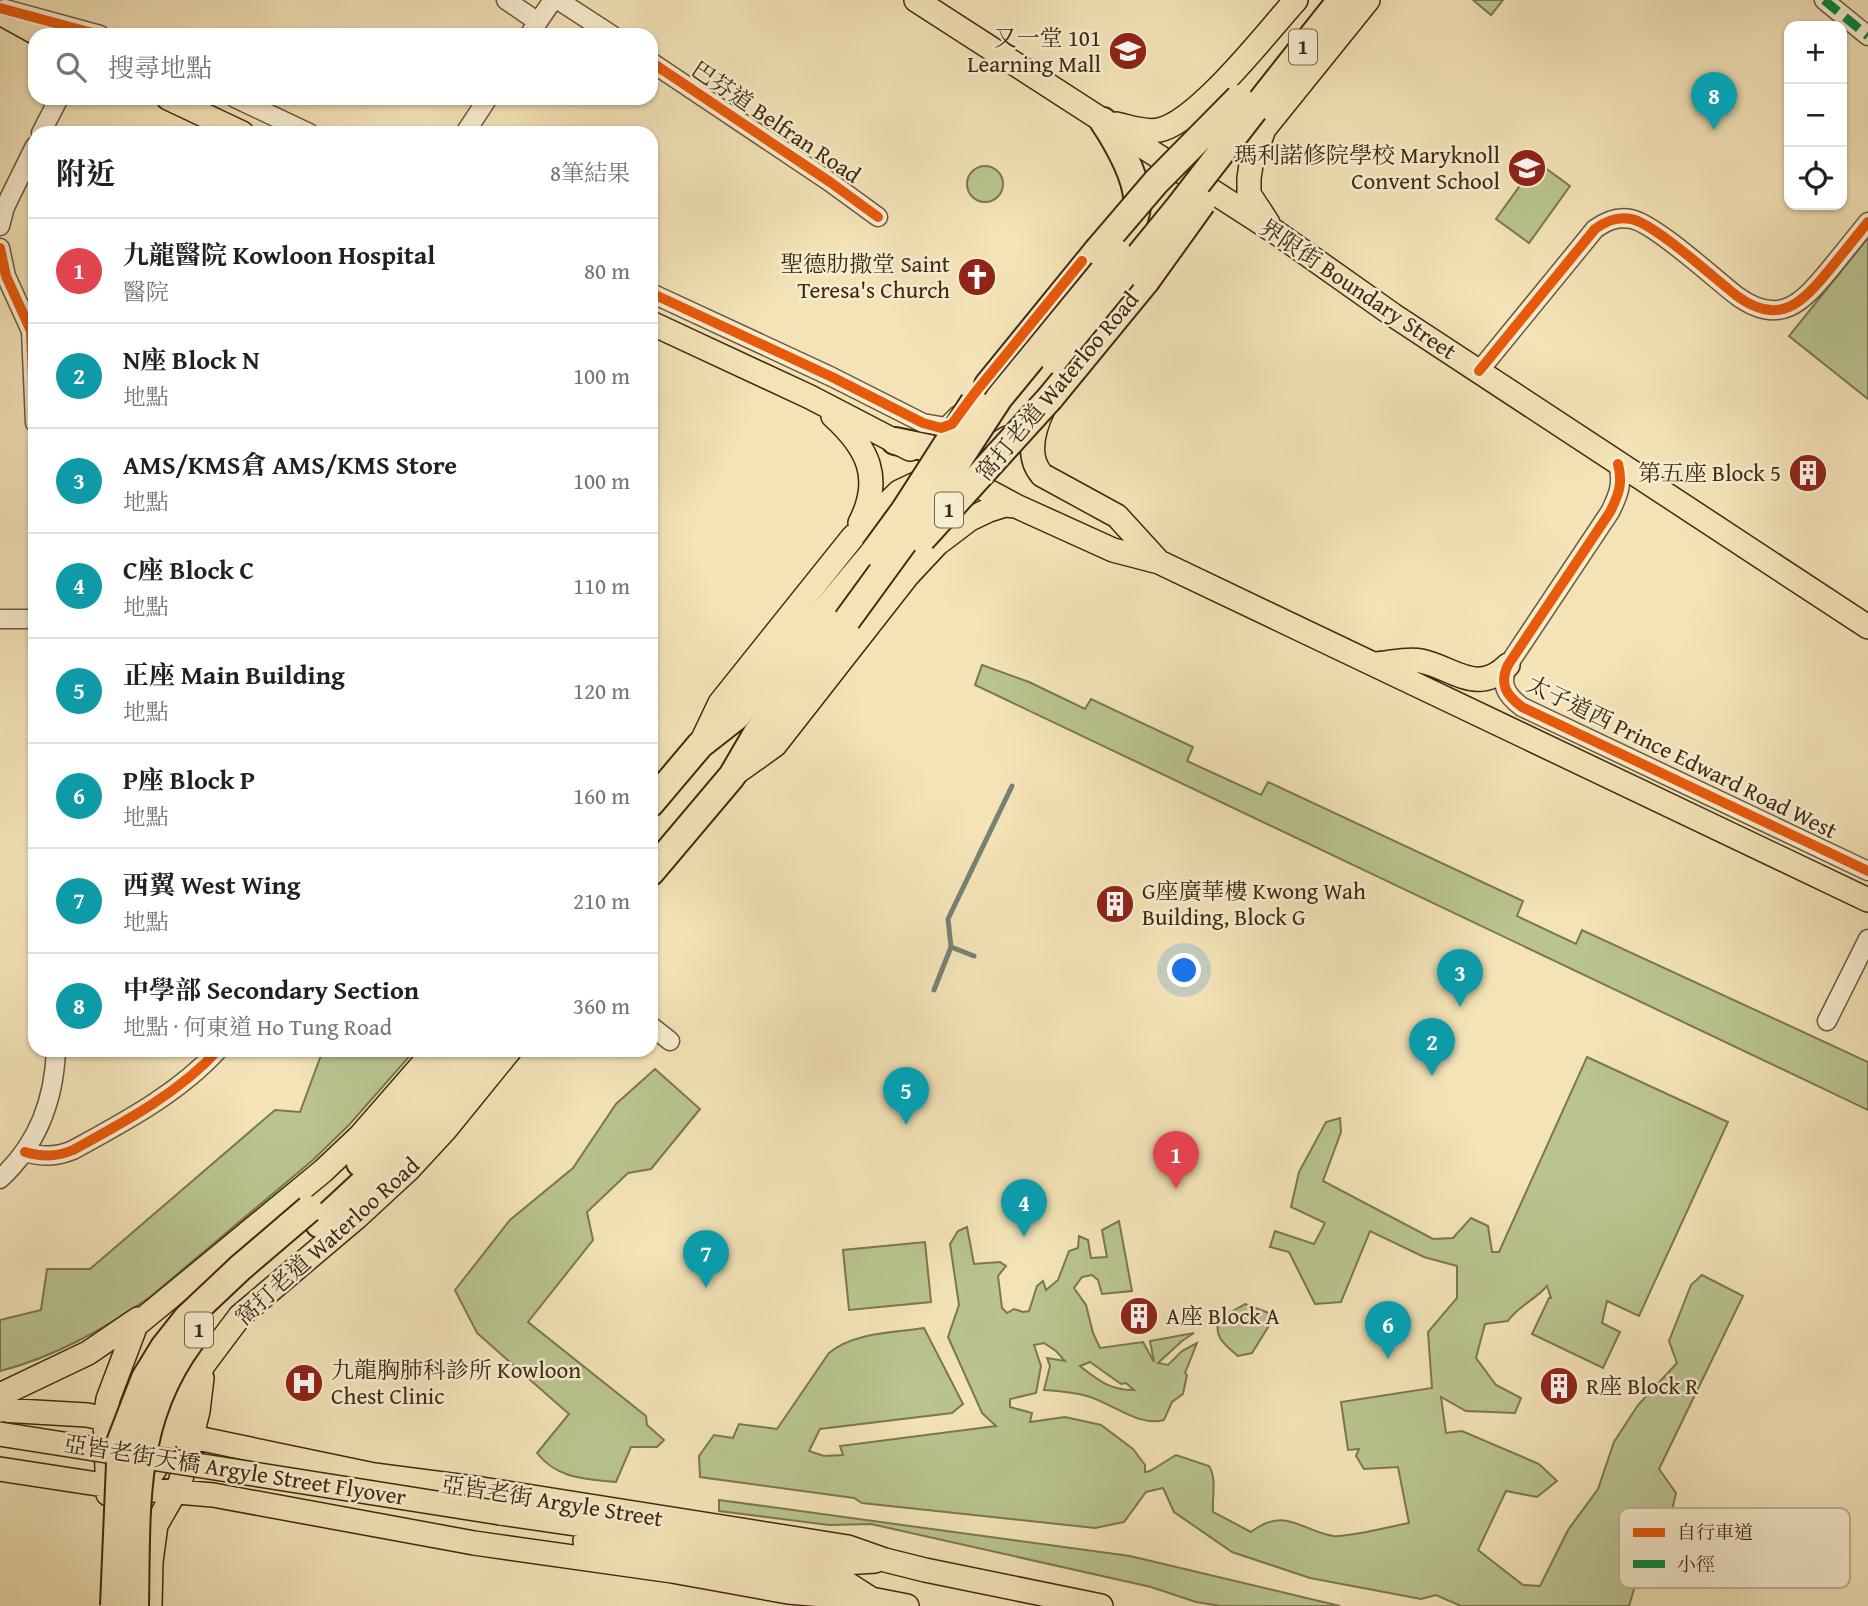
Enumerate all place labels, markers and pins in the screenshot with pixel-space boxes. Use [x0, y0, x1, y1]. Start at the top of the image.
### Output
place label: 又一堂 101 Learning Mall [967, 21, 1101, 80]
school or university icon: 又一堂 101 Learning Mall [1107, 30, 1149, 72]
pin: 8 [1691, 72, 1737, 130]
place label: 瑪利諾修院學校 Maryknoll Convent School [1234, 138, 1500, 197]
school or university icon: 瑪利諾修院學校 Maryknoll Convent School [1506, 147, 1548, 189]
place label: 聖德肋撒堂 Saint Teresa's Church [780, 247, 950, 306]
church icon: 聖德肋撒堂 Saint Teresa's Church [956, 256, 998, 298]
building icon: 第五座 Block 5 [1787, 452, 1829, 494]
place label: 第五座 Block 5 [1638, 456, 1781, 489]
place label: G座廣華樓 Kwong Wah Building, Block G [1142, 874, 1366, 933]
building icon: G座廣華樓 Kwong Wah Building, Block G [1094, 883, 1136, 925]
pin: 3 [1437, 949, 1483, 1007]
pin: 2 [1409, 1018, 1455, 1076]
pin: 5 [883, 1067, 929, 1125]
pin: 1 [1153, 1131, 1199, 1189]
pin: 4 [1001, 1179, 1047, 1237]
pin: 7 [683, 1230, 729, 1288]
building icon: A座 Block A [1118, 1295, 1160, 1337]
place label: A座 Block A [1166, 1299, 1280, 1332]
pin: 6 [1365, 1301, 1411, 1359]
place label: 九龍胸肺科診所 Kowloon Chest Clinic [331, 1353, 581, 1412]
hospital icon: 九龍胸肺科診所 Kowloon Chest Clinic [283, 1362, 325, 1404]
building icon: R座 Block R [1538, 1365, 1580, 1407]
place label: R座 Block R [1586, 1369, 1699, 1402]

